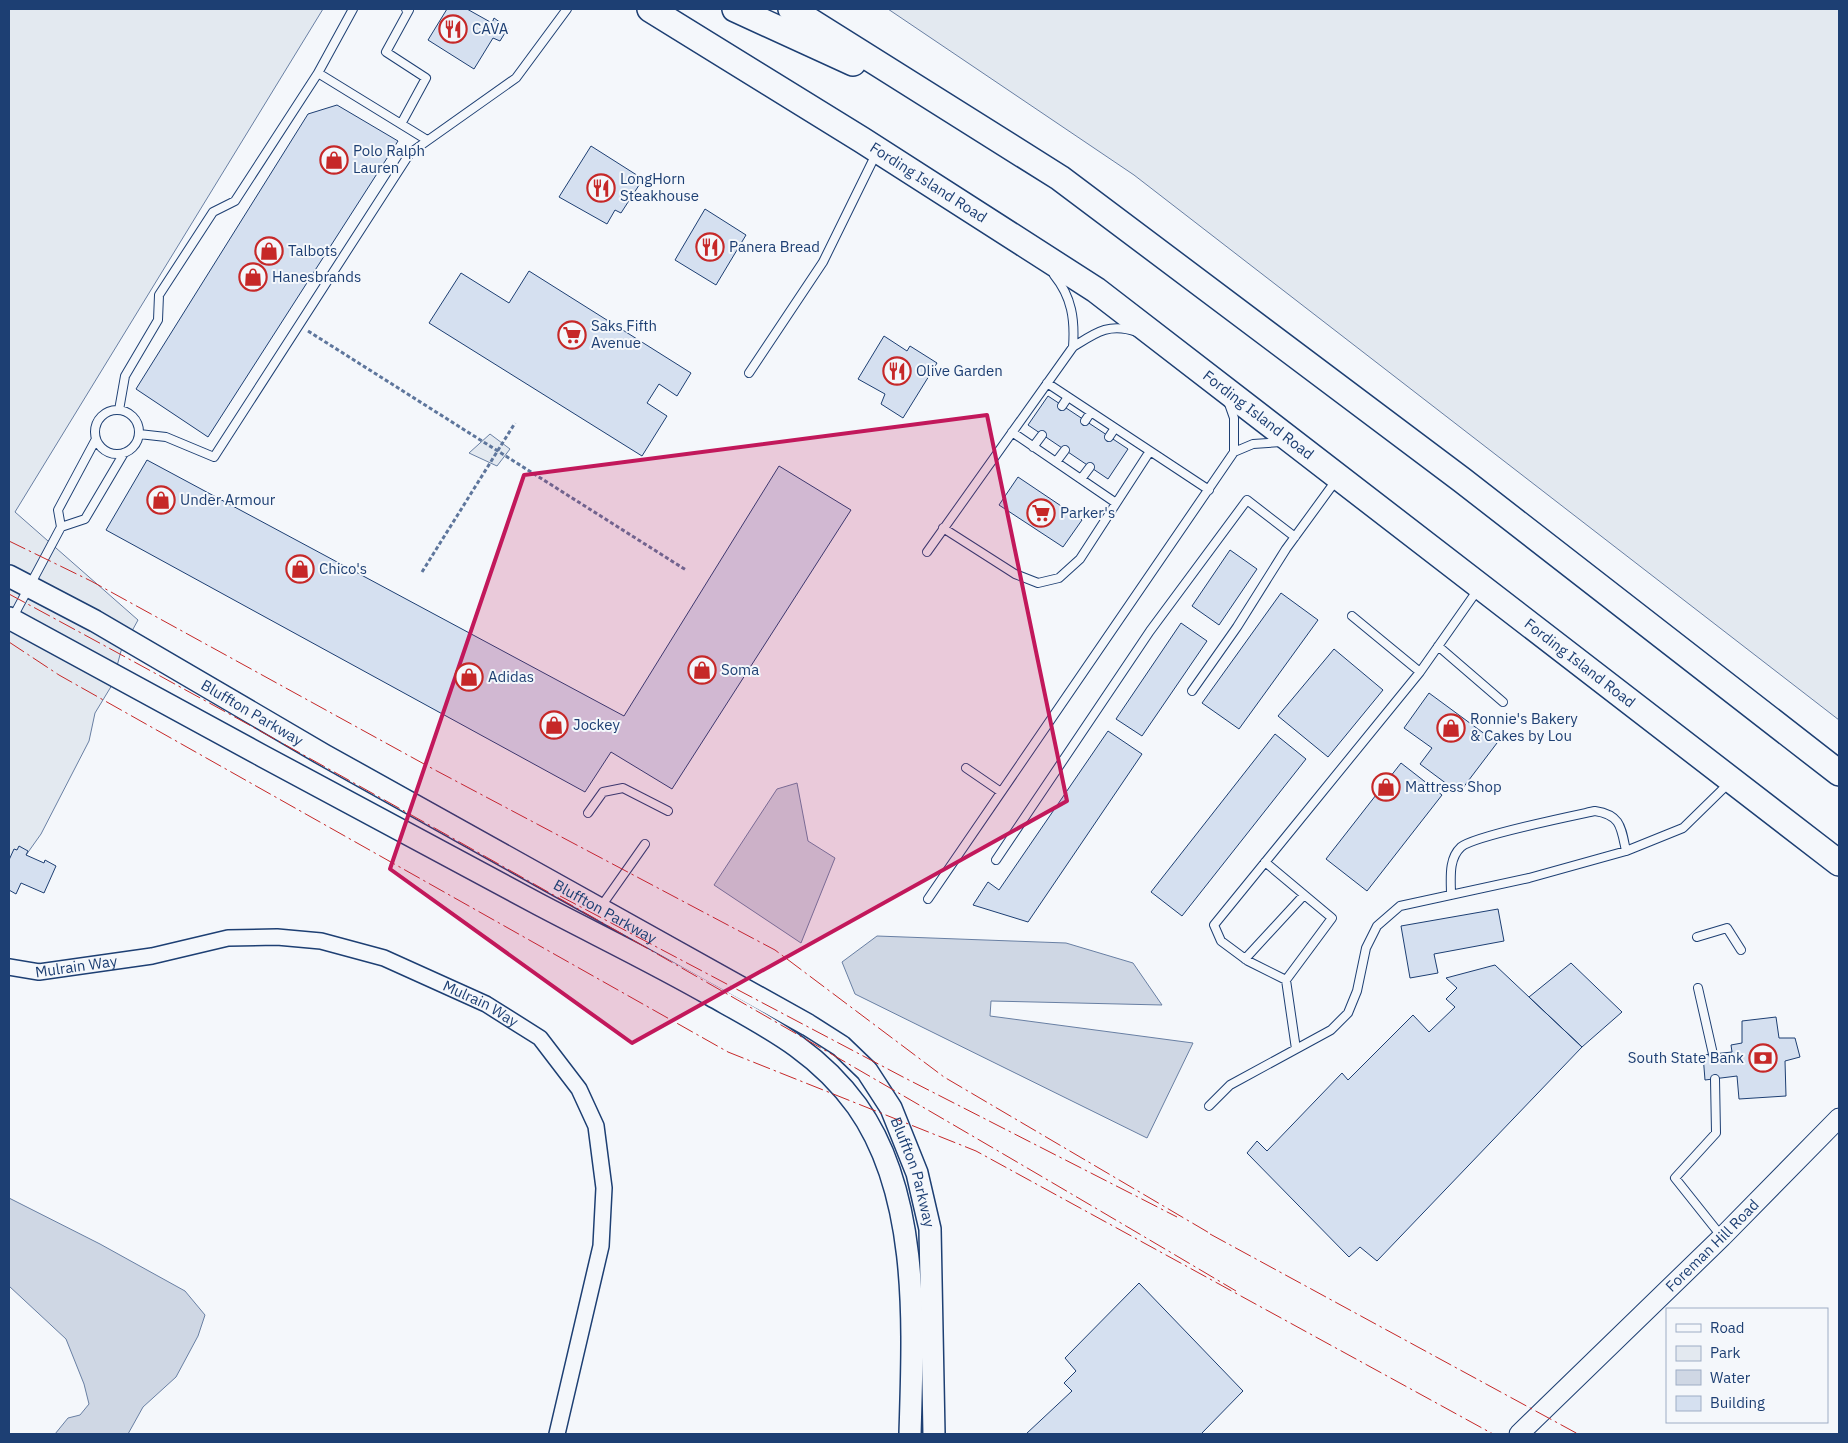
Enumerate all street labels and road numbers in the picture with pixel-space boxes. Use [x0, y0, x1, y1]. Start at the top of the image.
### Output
street label: Fording Island Road [867, 138, 991, 227]
street label: Fording Island Road [1199, 366, 1318, 463]
street label: Fording Island Road [1521, 614, 1639, 711]
street label: Bluffton Parkway [198, 675, 307, 750]
street label: Bluffton Parkway [550, 875, 660, 948]
street label: Mulrain Way [34, 951, 119, 981]
street label: Mulrain Way [440, 976, 523, 1031]
street label: Bluffton Parkway [887, 1114, 939, 1230]
street label: Foreman Hill Road [1661, 1195, 1763, 1296]

